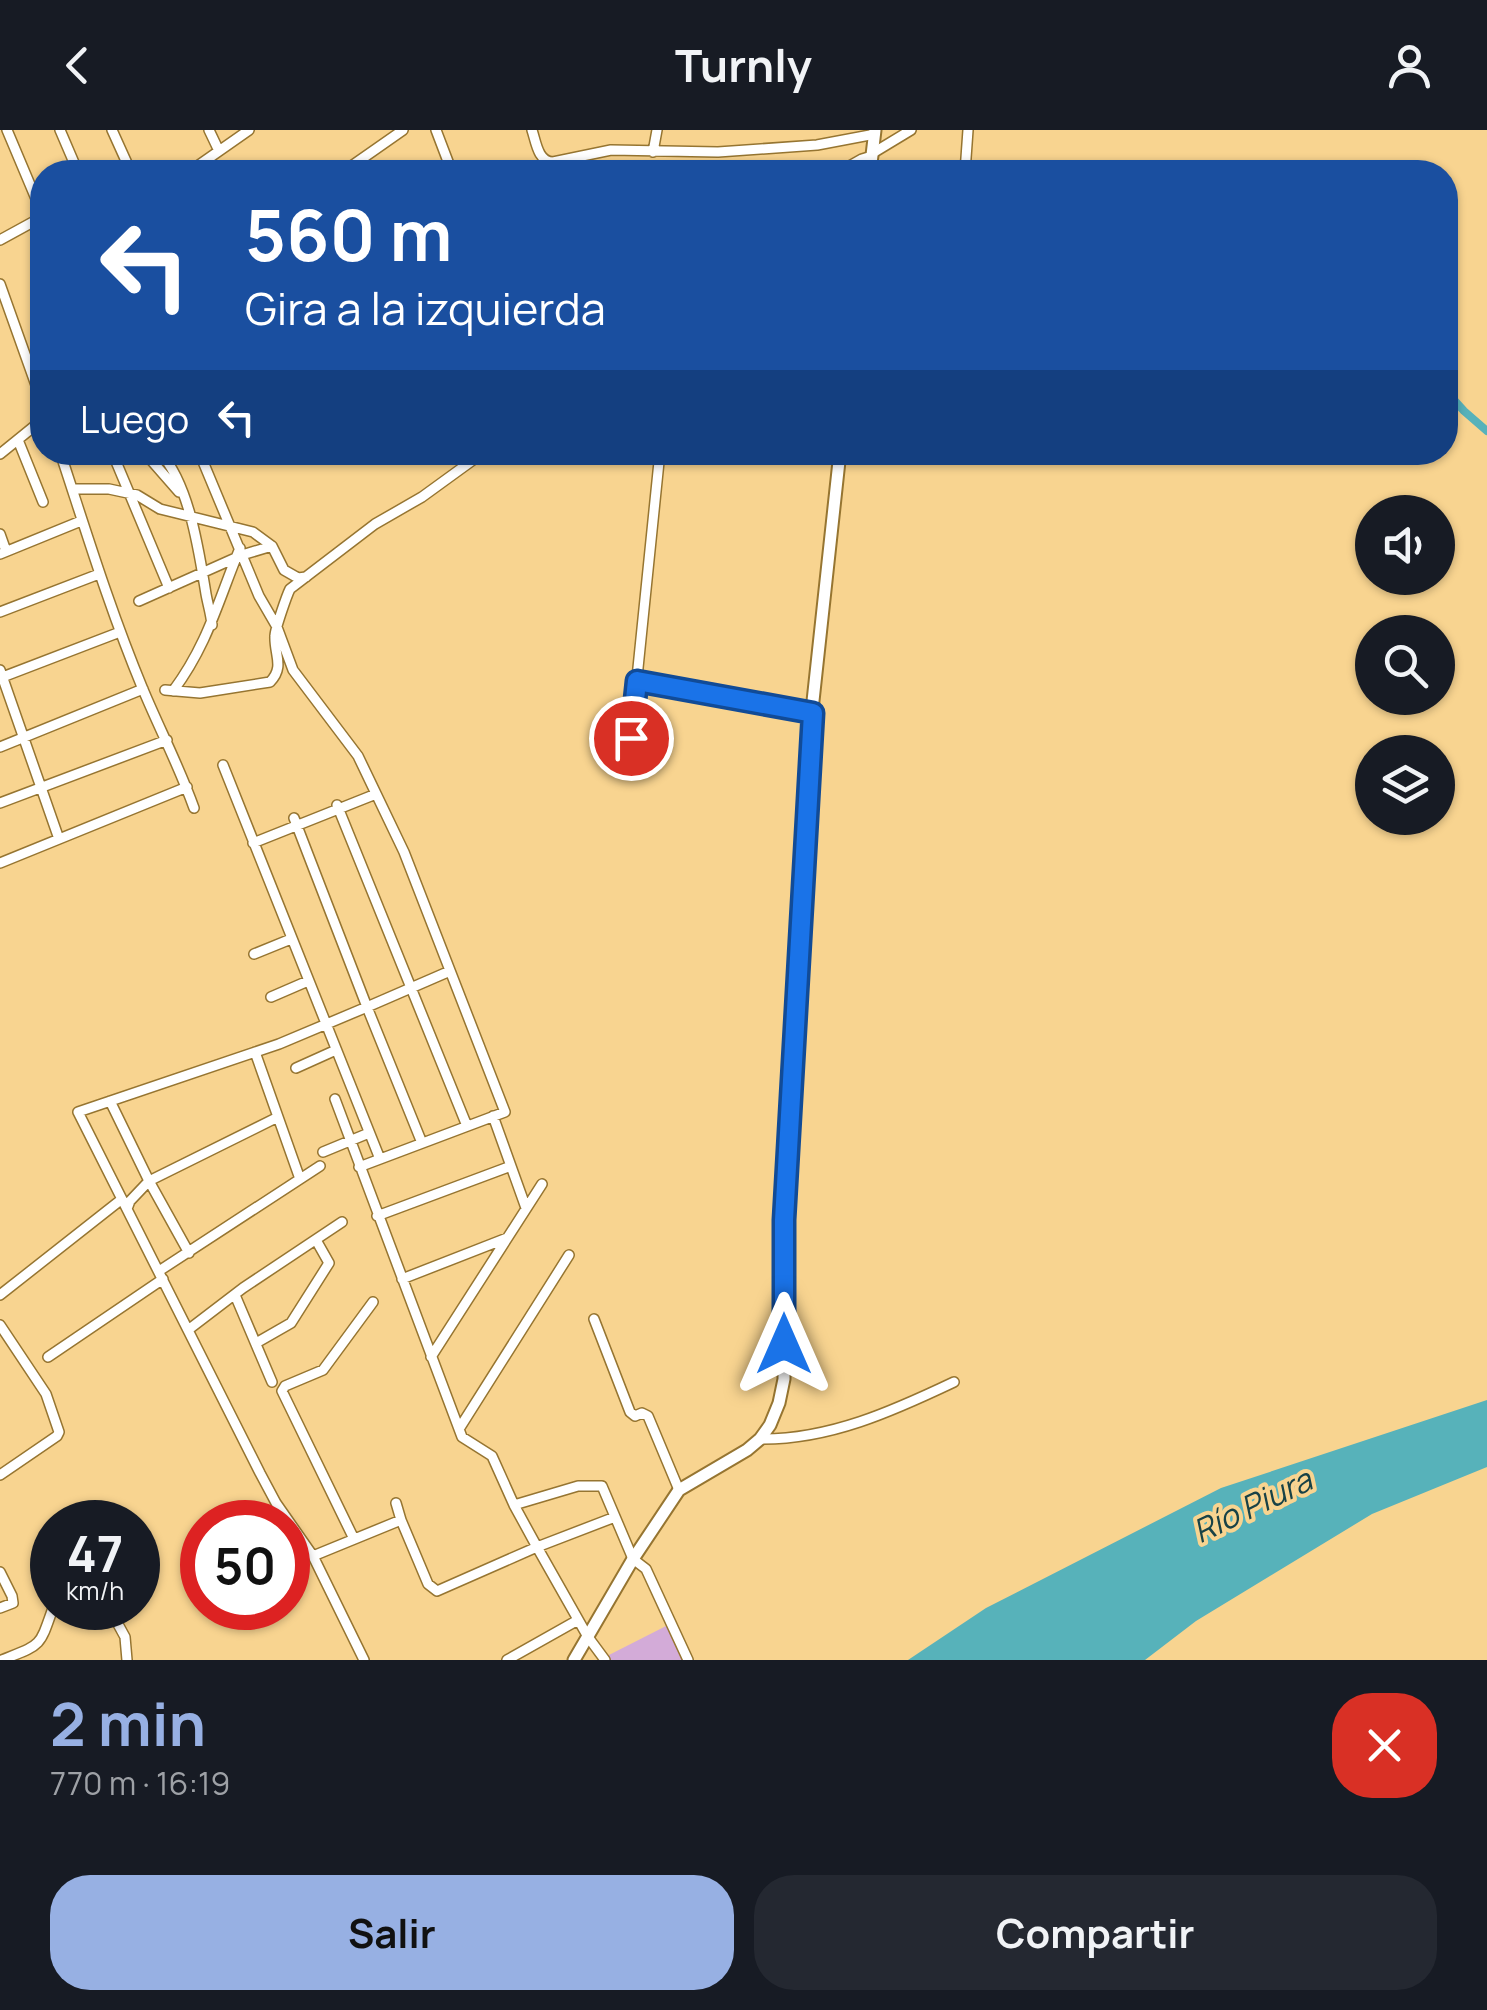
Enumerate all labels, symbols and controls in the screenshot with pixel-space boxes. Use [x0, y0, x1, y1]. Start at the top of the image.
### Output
text: Turnly [675, 34, 812, 96]
icon: back [50, 38, 105, 93]
icon: person [1382, 38, 1437, 93]
text: 560 m [245, 186, 453, 282]
icon: left [80, 200, 210, 330]
text: Gira a la izquierda [245, 277, 606, 339]
icon: left [209, 390, 264, 445]
text: Luego [80, 392, 189, 444]
map controls [1355, 495, 1455, 835]
button: sound [1355, 495, 1455, 595]
button: search [1355, 615, 1455, 715]
pin [589, 696, 674, 781]
icon: arrive [604, 711, 659, 766]
button: layers [1355, 735, 1455, 835]
position arrow [732, 1292, 836, 1396]
water label: Río Piura [1185, 1456, 1321, 1553]
speed limit sign: 50 [180, 1500, 310, 1630]
text: 47 [66, 1519, 124, 1587]
text: km/h [66, 1573, 124, 1608]
text: 2 min [50, 1682, 206, 1764]
button: close [1332, 1693, 1437, 1798]
text: 770 m · 16:19 [50, 1761, 230, 1805]
button: Salir [50, 1875, 734, 1990]
button: Compartir [754, 1875, 1437, 1990]

